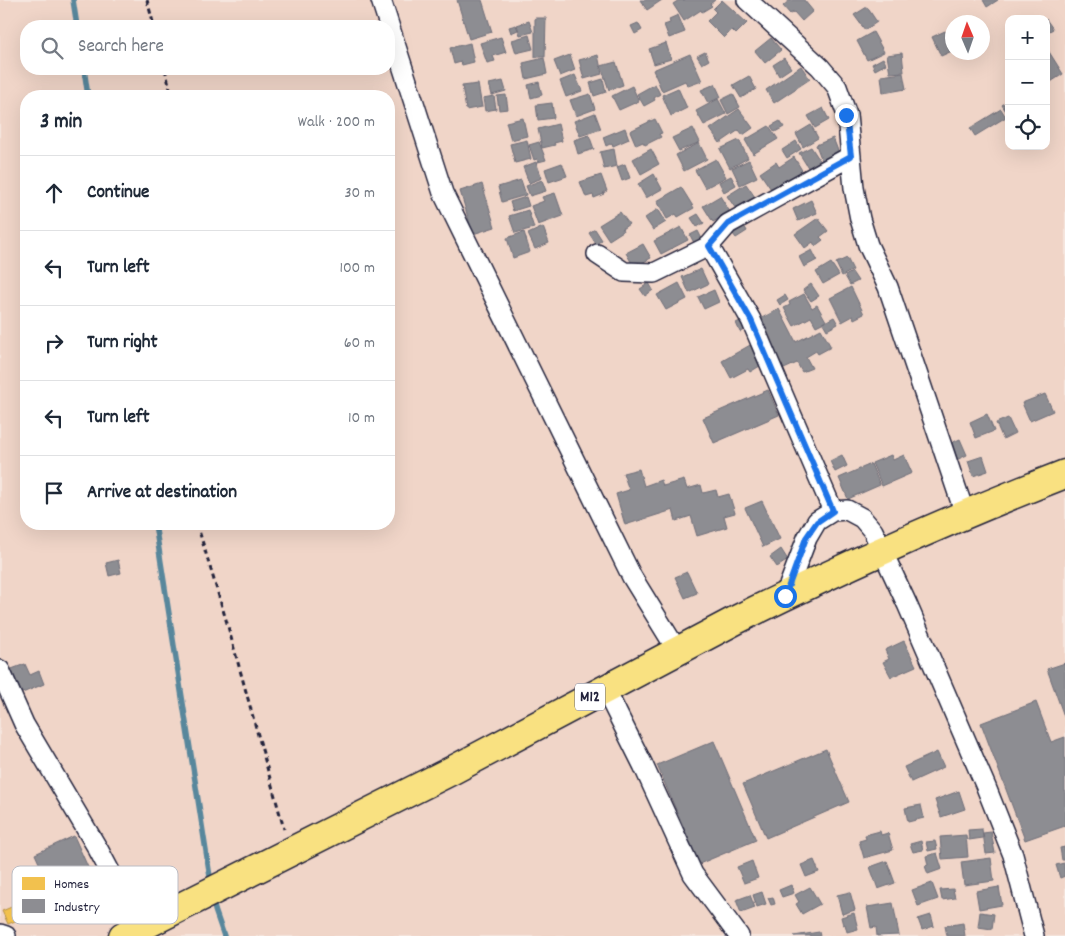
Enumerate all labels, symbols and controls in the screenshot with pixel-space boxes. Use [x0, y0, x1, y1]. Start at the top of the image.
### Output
north arrow [945, 15, 990, 60]
map controls [1005, 15, 1050, 150]
button: + [1005, 15, 1050, 60]
search box [20, 20, 395, 75]
icon: search [38, 34, 66, 62]
text: Search here [78, 34, 164, 61]
button: − [1005, 60, 1050, 105]
route end [835, 104, 858, 127]
button: locate [1005, 105, 1050, 150]
text: 3 min [40, 108, 82, 138]
text: Walk · 200 m [298, 111, 375, 134]
icon: ahead [40, 179, 68, 207]
text: Continue [87, 180, 149, 207]
text: 30 m [345, 182, 375, 205]
icon: left [40, 254, 68, 282]
text: Turn left [87, 255, 150, 282]
text: 100 m [339, 257, 375, 280]
icon: right [40, 329, 68, 357]
text: Turn right [87, 330, 158, 357]
text: 60 m [344, 332, 375, 355]
icon: left [40, 404, 68, 432]
text: Turn left [87, 405, 150, 432]
text: 10 m [348, 407, 375, 430]
icon: arrive [40, 479, 68, 507]
text: Arrive at destination [87, 480, 237, 507]
route start [774, 585, 797, 608]
road number: M12 [575, 684, 605, 710]
legend [12, 866, 178, 924]
text: Homes [54, 875, 89, 895]
text: Industry [54, 898, 100, 918]

